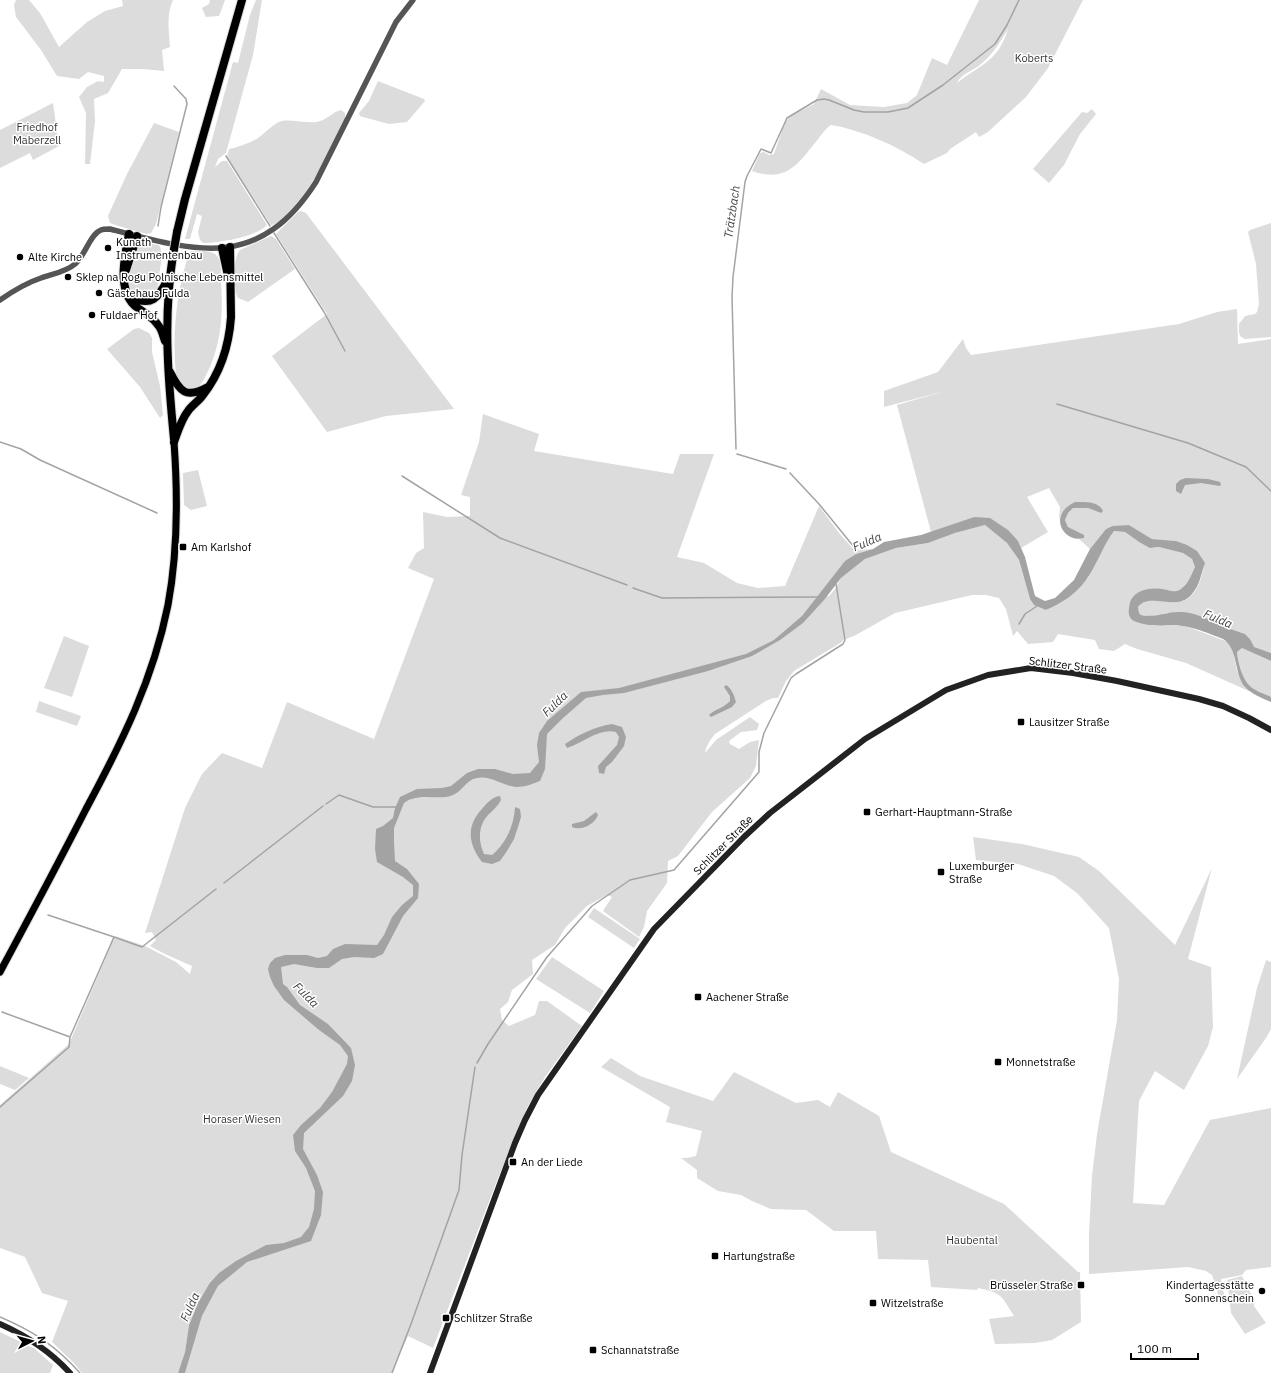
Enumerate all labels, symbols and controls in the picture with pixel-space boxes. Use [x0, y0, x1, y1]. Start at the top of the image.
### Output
park label: Koberts [1015, 51, 1053, 65]
park label: Friedhof Maberzell [13, 120, 61, 147]
water label: Trätzbach [720, 184, 743, 239]
place label: Kunath Instrumentenbau [116, 235, 203, 262]
marker: Kunath Instrumentenbau [103, 243, 113, 253]
place label: Alte Kirche [28, 250, 82, 264]
marker: Alte Kirche [15, 252, 25, 262]
place label: Sklep na Rogu Polnische Lebensmittel [76, 270, 263, 284]
marker: Sklep na Rogu Polnische Lebensmittel [63, 272, 73, 282]
place label: Gästehaus Fulda [107, 286, 189, 300]
marker: Gästehaus Fulda [94, 288, 104, 298]
place label: Fuldaer Hof [100, 308, 158, 322]
marker: Fuldaer Hof [87, 310, 97, 320]
water label: Fulda [850, 529, 884, 554]
place label: Am Karlshof [191, 540, 252, 554]
marker: Am Karlshof [178, 542, 188, 552]
water label: Fulda [1201, 606, 1235, 631]
street label: Schlitzer Straße [1028, 653, 1108, 677]
water label: Fulda [539, 688, 571, 719]
place label: Lausitzer Straße [1029, 715, 1109, 729]
marker: Lausitzer Straße [1016, 717, 1026, 727]
place label: Gerhart-Hauptmann-Straße [875, 805, 1012, 819]
marker: Gerhart-Hauptmann-Straße [862, 807, 872, 817]
street label: Schlitzer Straße [690, 812, 756, 878]
place label: Luxemburger Straße [949, 859, 1014, 886]
marker: Luxemburger Straße [936, 867, 946, 877]
water label: Fulda [290, 979, 322, 1011]
place label: Aachener Straße [706, 990, 789, 1004]
marker: Aachener Straße [693, 992, 703, 1002]
place label: Monnetstraße [1006, 1055, 1076, 1069]
marker: Monnetstraße [993, 1057, 1003, 1067]
park label: Horaser Wiesen [203, 1112, 281, 1126]
place label: An der Liede [521, 1155, 583, 1169]
marker: An der Liede [508, 1157, 518, 1167]
park label: Haubental [946, 1233, 998, 1247]
place label: Hartungstraße [723, 1249, 795, 1263]
marker: Hartungstraße [710, 1251, 720, 1261]
place label: Brüsseler Straße [990, 1278, 1073, 1292]
place label: Kindertagesstätte Sonnenschein [1166, 1278, 1254, 1305]
marker: Brüsseler Straße [1076, 1280, 1086, 1290]
marker: Kindertagesstätte Sonnenschein [1257, 1286, 1267, 1296]
water label: Fulda [177, 1290, 203, 1324]
place label: Witzelstraße [881, 1296, 944, 1310]
marker: Witzelstraße [868, 1298, 878, 1308]
place label: Schlitzer Straße [454, 1311, 533, 1325]
marker: Schlitzer Straße [441, 1313, 451, 1323]
north arrow [12, 1321, 52, 1361]
text: N [35, 1335, 49, 1345]
scale bar [1131, 1335, 1198, 1361]
text: 100 m [1137, 1341, 1172, 1356]
place label: Schannatstraße [601, 1343, 679, 1357]
marker: Schannatstraße [588, 1345, 598, 1355]

